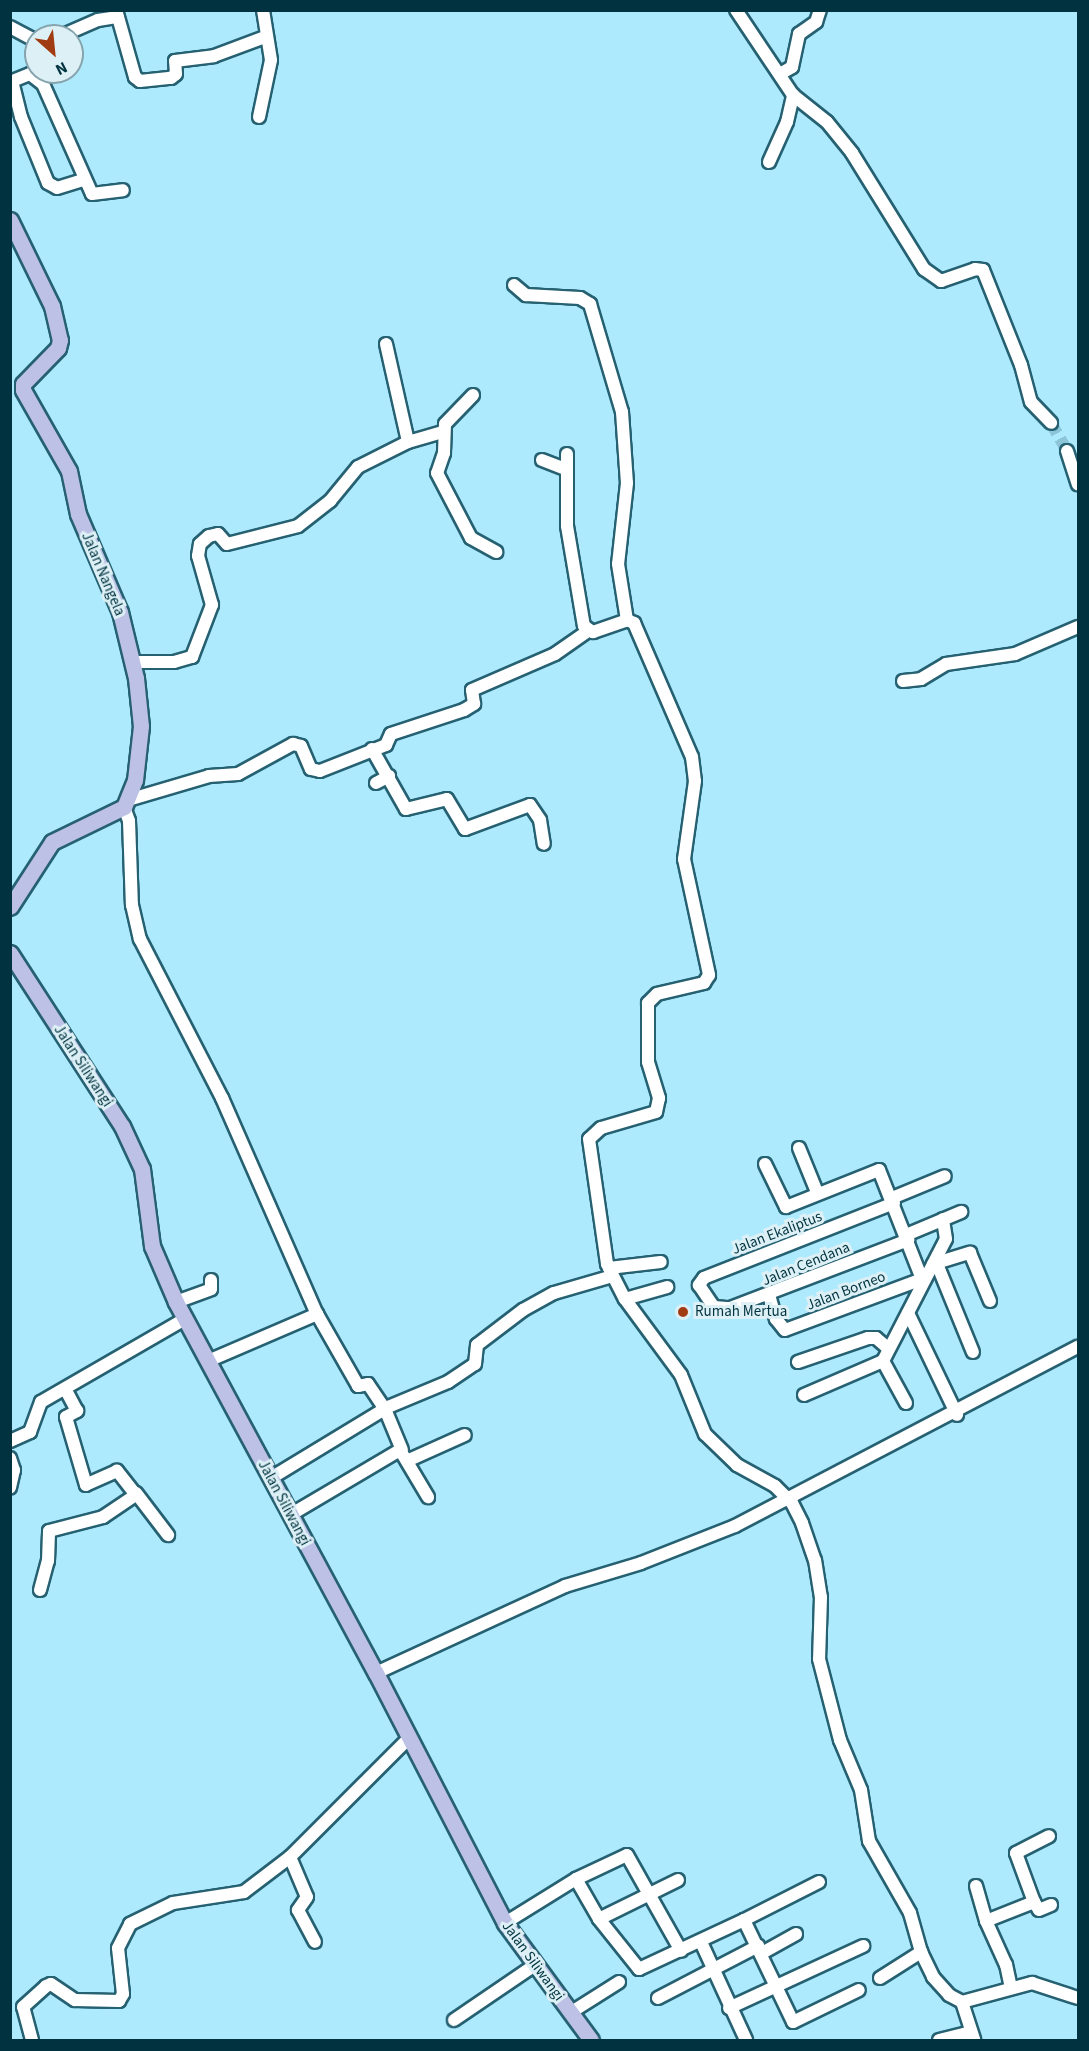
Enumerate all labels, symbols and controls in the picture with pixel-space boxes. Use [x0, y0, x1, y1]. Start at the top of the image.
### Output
north arrow [24, 24, 84, 84]
text: N [52, 56, 71, 80]
street label: Jalan Nangela [77, 530, 129, 618]
street label: Jalan Siliwangi [50, 1022, 116, 1110]
street label: Jalan Ekaliptus [729, 1208, 825, 1258]
street label: Jalan Cendana [759, 1238, 853, 1290]
street label: Jalan Borneo [804, 1268, 888, 1314]
place label: Rumah Mertua [695, 1303, 787, 1321]
marker: Rumah Mertua [676, 1305, 690, 1319]
street label: Jalan Siliwangi [254, 1457, 314, 1549]
street label: Jalan Siliwangi [498, 1918, 568, 2004]

